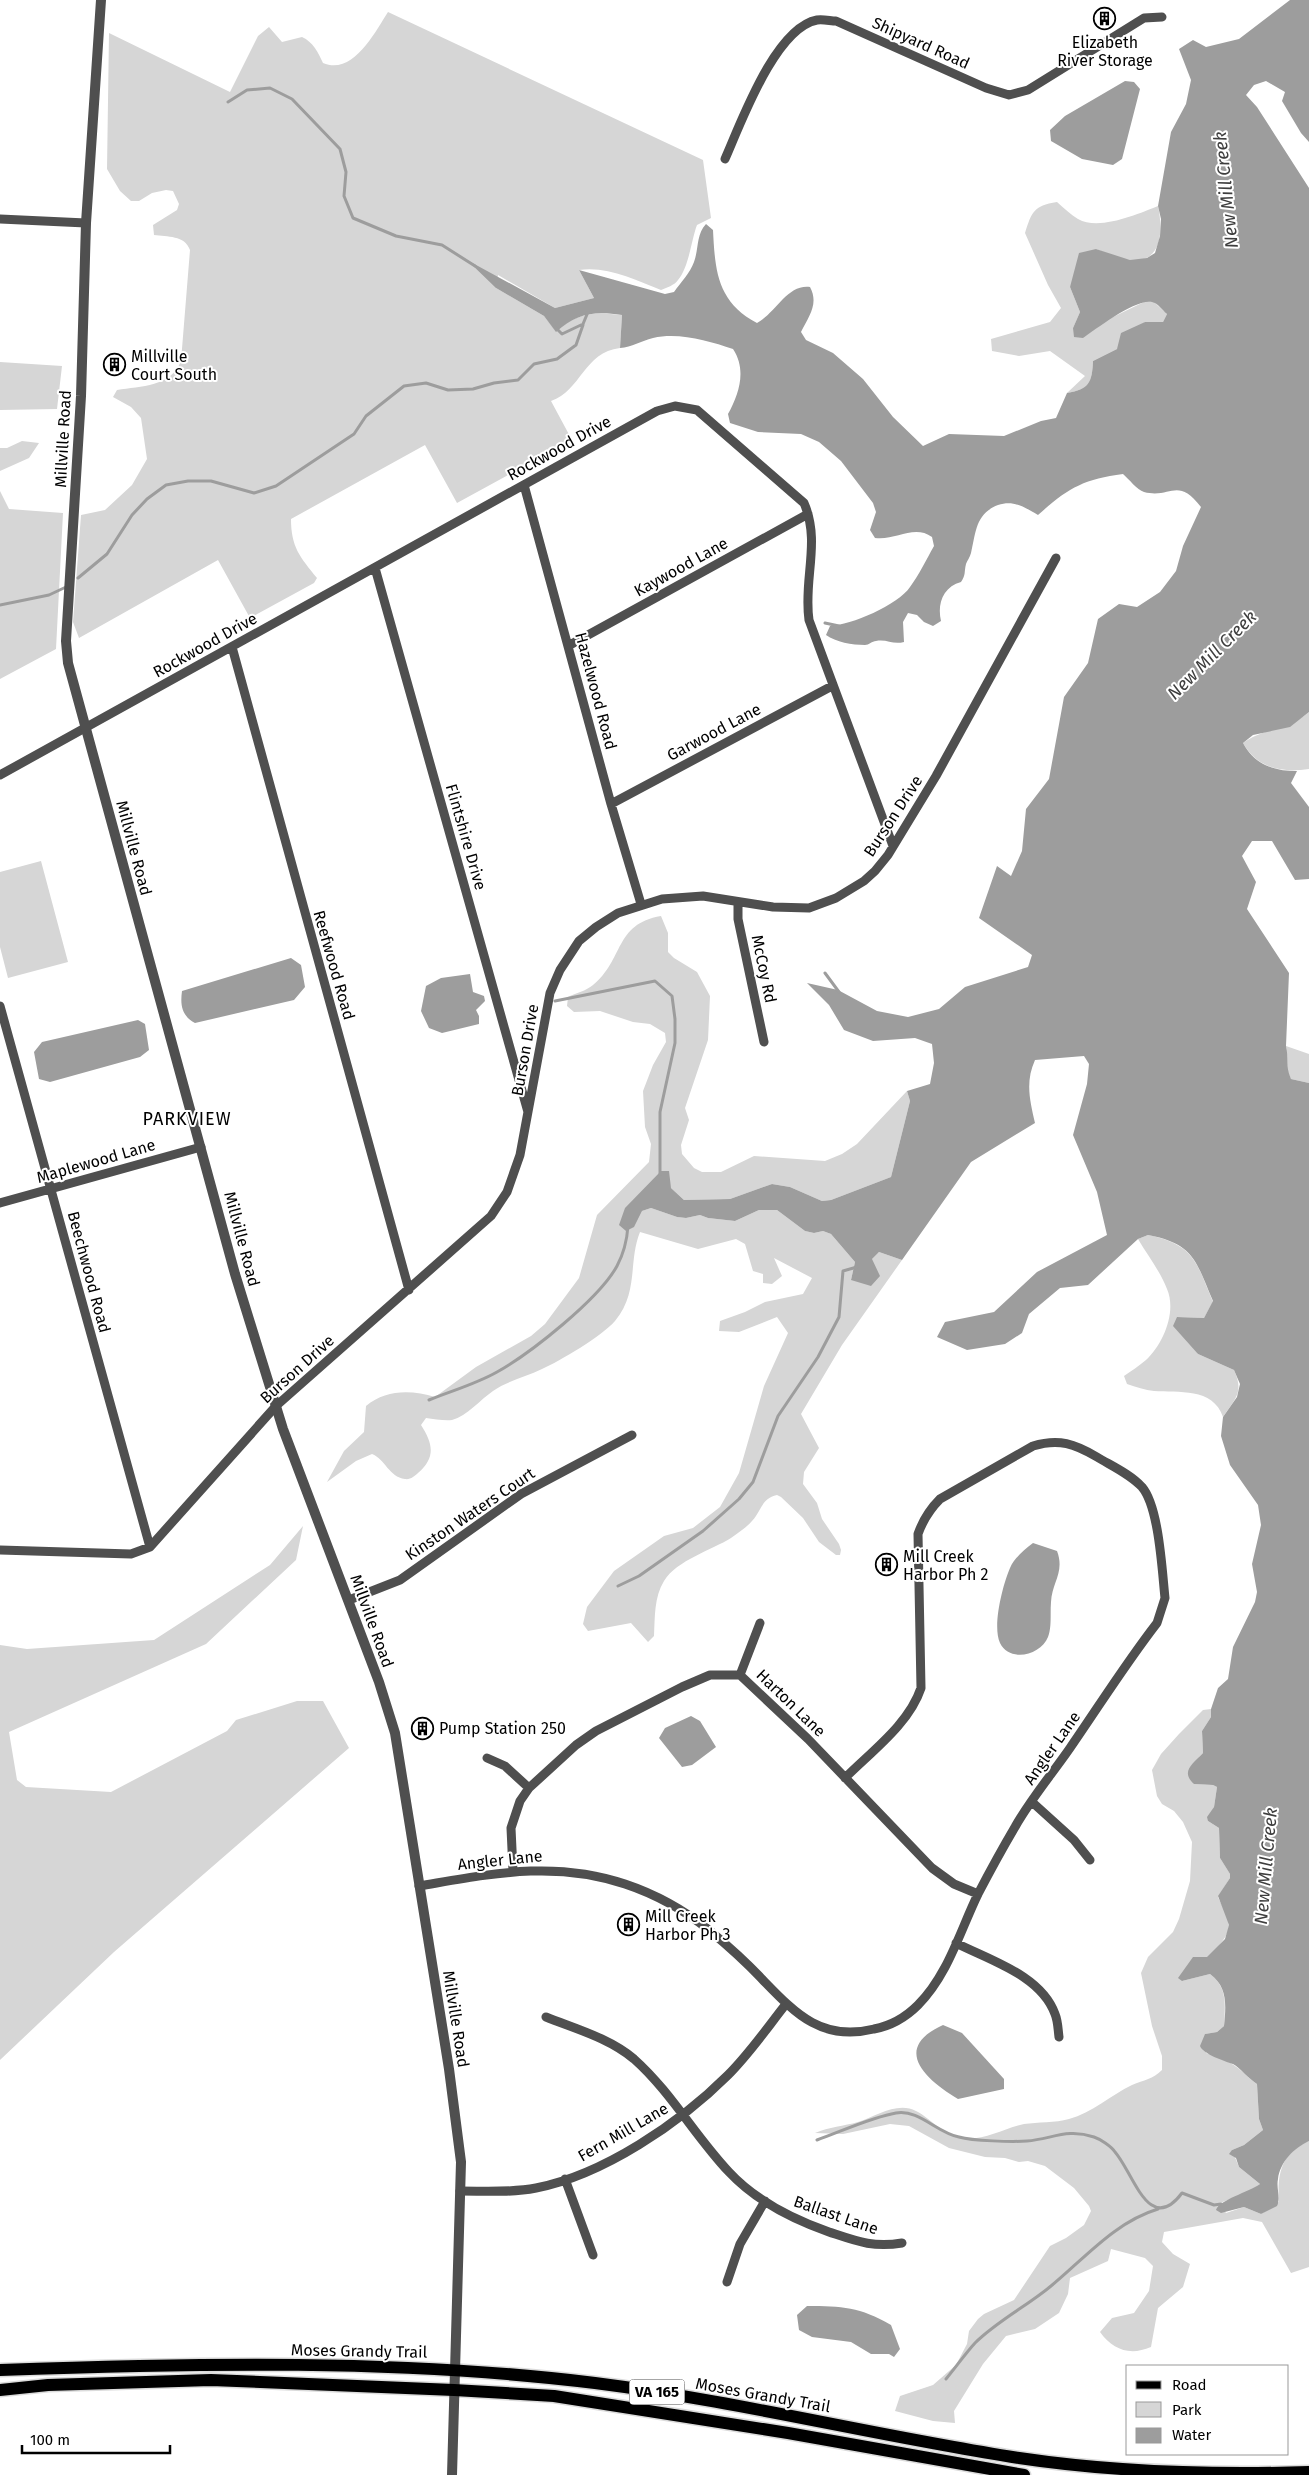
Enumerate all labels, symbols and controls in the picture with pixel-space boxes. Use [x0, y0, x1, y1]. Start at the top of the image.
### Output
building icon: Elizabeth River Storage [1093, 6, 1117, 30]
street label: Shipyard Road [869, 13, 973, 73]
place label: Elizabeth River Storage [1057, 33, 1153, 70]
water label: New Mill Creek [1209, 130, 1243, 249]
place label: Millville Court South [131, 347, 217, 384]
building icon: Millville Court South [103, 353, 127, 377]
street label: Millville Road [51, 390, 75, 488]
street label: Rockwood Drive [504, 412, 614, 484]
street label: Kaywood Lane [631, 533, 731, 601]
water label: New Mill Creek [1163, 606, 1261, 704]
street label: Rockwood Drive [150, 609, 260, 681]
street label: Hazelwood Road [571, 630, 621, 752]
street label: Garwood Lane [664, 699, 764, 765]
street label: Burson Drive [860, 772, 926, 860]
street label: Flintshire Drive [442, 782, 490, 892]
street label: Millville Road [112, 798, 156, 898]
street label: Reefwood Road [309, 908, 359, 1022]
street label: McCoy Rd [748, 933, 780, 1005]
street label: Burson Drive [508, 1003, 542, 1097]
district label: PARKVIEW [143, 1108, 232, 1130]
street label: Maplewood Lane [34, 1135, 158, 1187]
street label: Millville Road [220, 1189, 264, 1289]
street label: Beechwood Road [64, 1209, 114, 1335]
street label: Burson Drive [256, 1331, 338, 1407]
street label: Kinston Waters Court [402, 1464, 538, 1564]
place label: Mill Creek Harbor Ph 2 [903, 1547, 989, 1584]
building icon: Mill Creek Harbor Ph 2 [875, 1553, 899, 1577]
street label: Millville Road [346, 1572, 398, 1670]
street label: Harton Lane [752, 1665, 830, 1741]
street label: Angler Lane [1020, 1708, 1084, 1788]
building icon: Pump Station 250 [411, 1716, 435, 1740]
place label: Pump Station 250 [439, 1719, 566, 1738]
water label: New Mill Creek [1250, 1806, 1282, 1925]
street label: Angler Lane [457, 1846, 543, 1874]
place label: Mill Creek Harbor Ph 3 [645, 1907, 731, 1944]
building icon: Mill Creek Harbor Ph 3 [617, 1913, 641, 1937]
street label: Millville Road [439, 1969, 473, 2069]
street label: Fern Mill Lane [575, 2099, 671, 2165]
street label: Ballast Lane [791, 2192, 881, 2238]
street label: Moses Grandy Trail [291, 2340, 428, 2362]
legend [1126, 2365, 1289, 2455]
street label: Moses Grandy Trail [694, 2374, 832, 2416]
text: Road [1172, 2376, 1207, 2394]
road number: VA 165 [630, 2380, 684, 2404]
text: Park [1172, 2401, 1202, 2419]
scale bar [22, 2422, 170, 2454]
text: Water [1172, 2426, 1211, 2444]
text: 100 m [30, 2431, 70, 2449]

